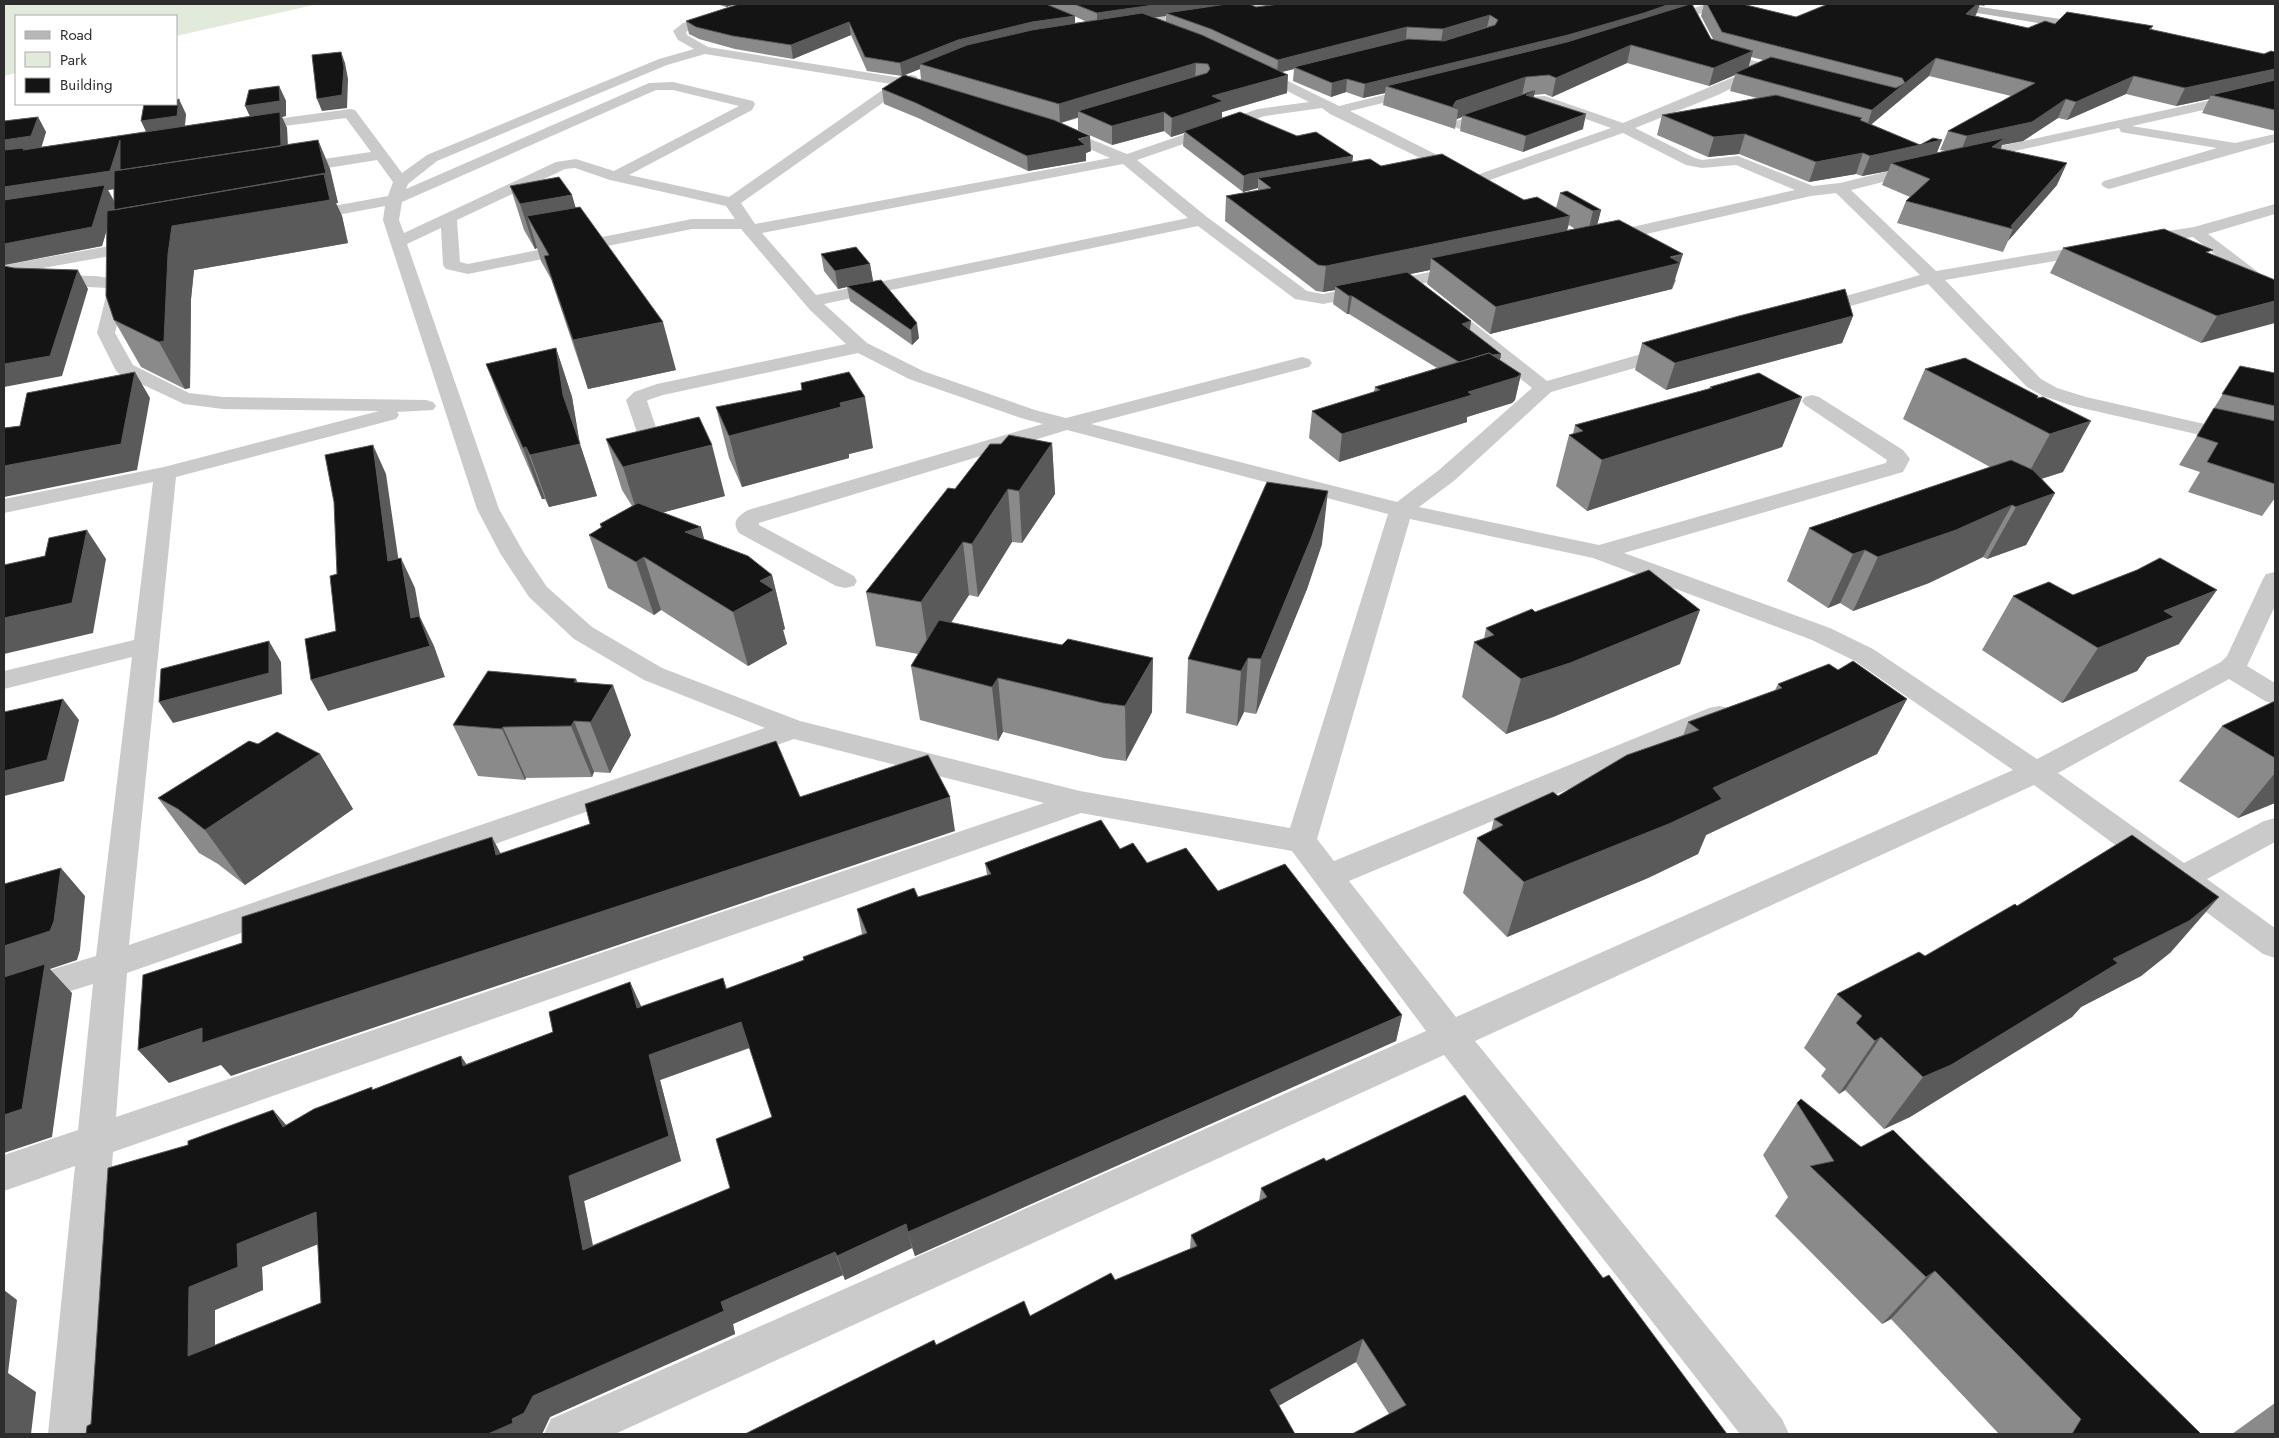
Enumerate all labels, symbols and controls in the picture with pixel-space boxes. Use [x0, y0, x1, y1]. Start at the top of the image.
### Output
legend [15, 15, 178, 105]
text: Road [60, 24, 92, 46]
text: Park [60, 49, 87, 71]
text: Building [60, 74, 112, 96]

